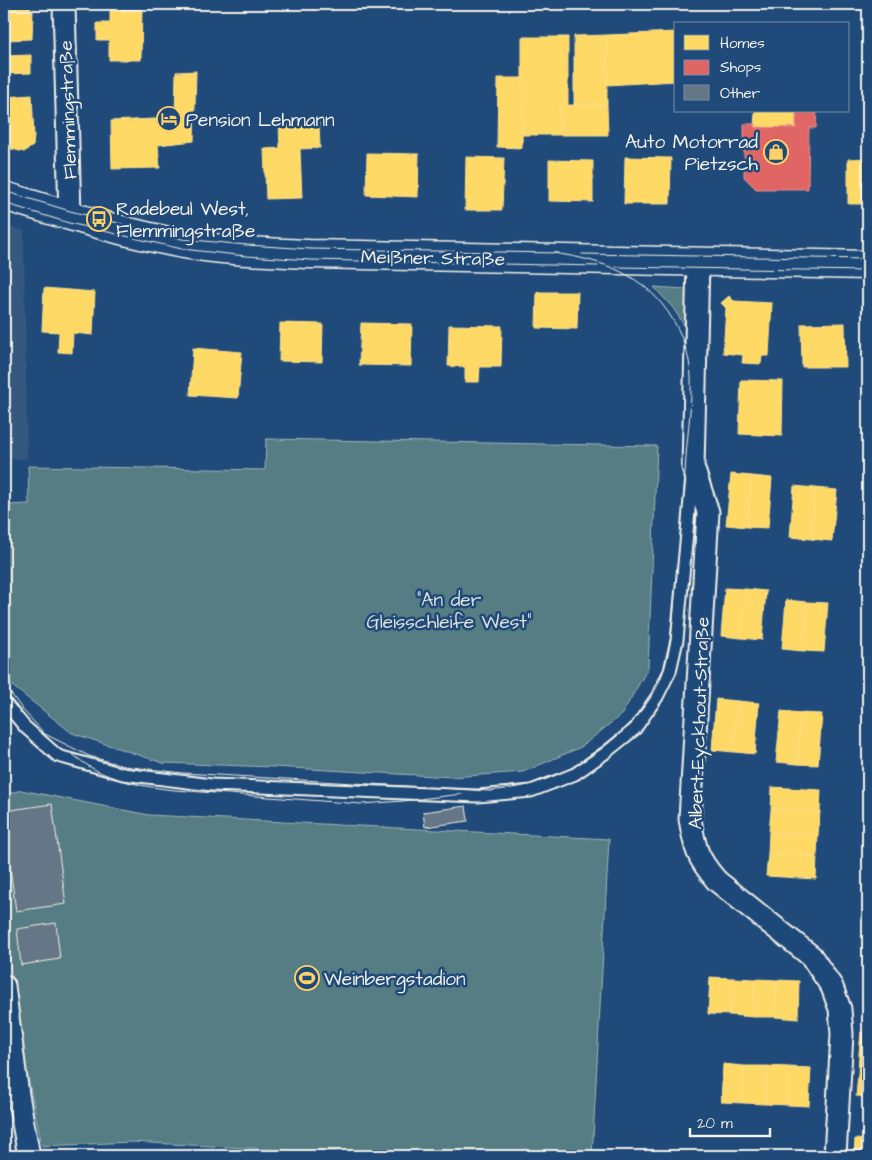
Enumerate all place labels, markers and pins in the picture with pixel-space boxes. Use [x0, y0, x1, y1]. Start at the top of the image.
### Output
hotel icon: Pension Lehmann [156, 106, 182, 132]
place label: Pension Lehmann [186, 107, 334, 134]
place label: Auto Motorrad Pietzsch [625, 129, 759, 178]
shop icon: Auto Motorrad Pietzsch [763, 139, 789, 165]
place label: Radebeul West, Flemmingstraße [116, 196, 255, 246]
bus stop icon: Radebeul West, Flemmingstraße [86, 206, 112, 232]
sports icon: Weinbergstadion [294, 965, 320, 991]
place label: Weinbergstadion [324, 966, 465, 994]

